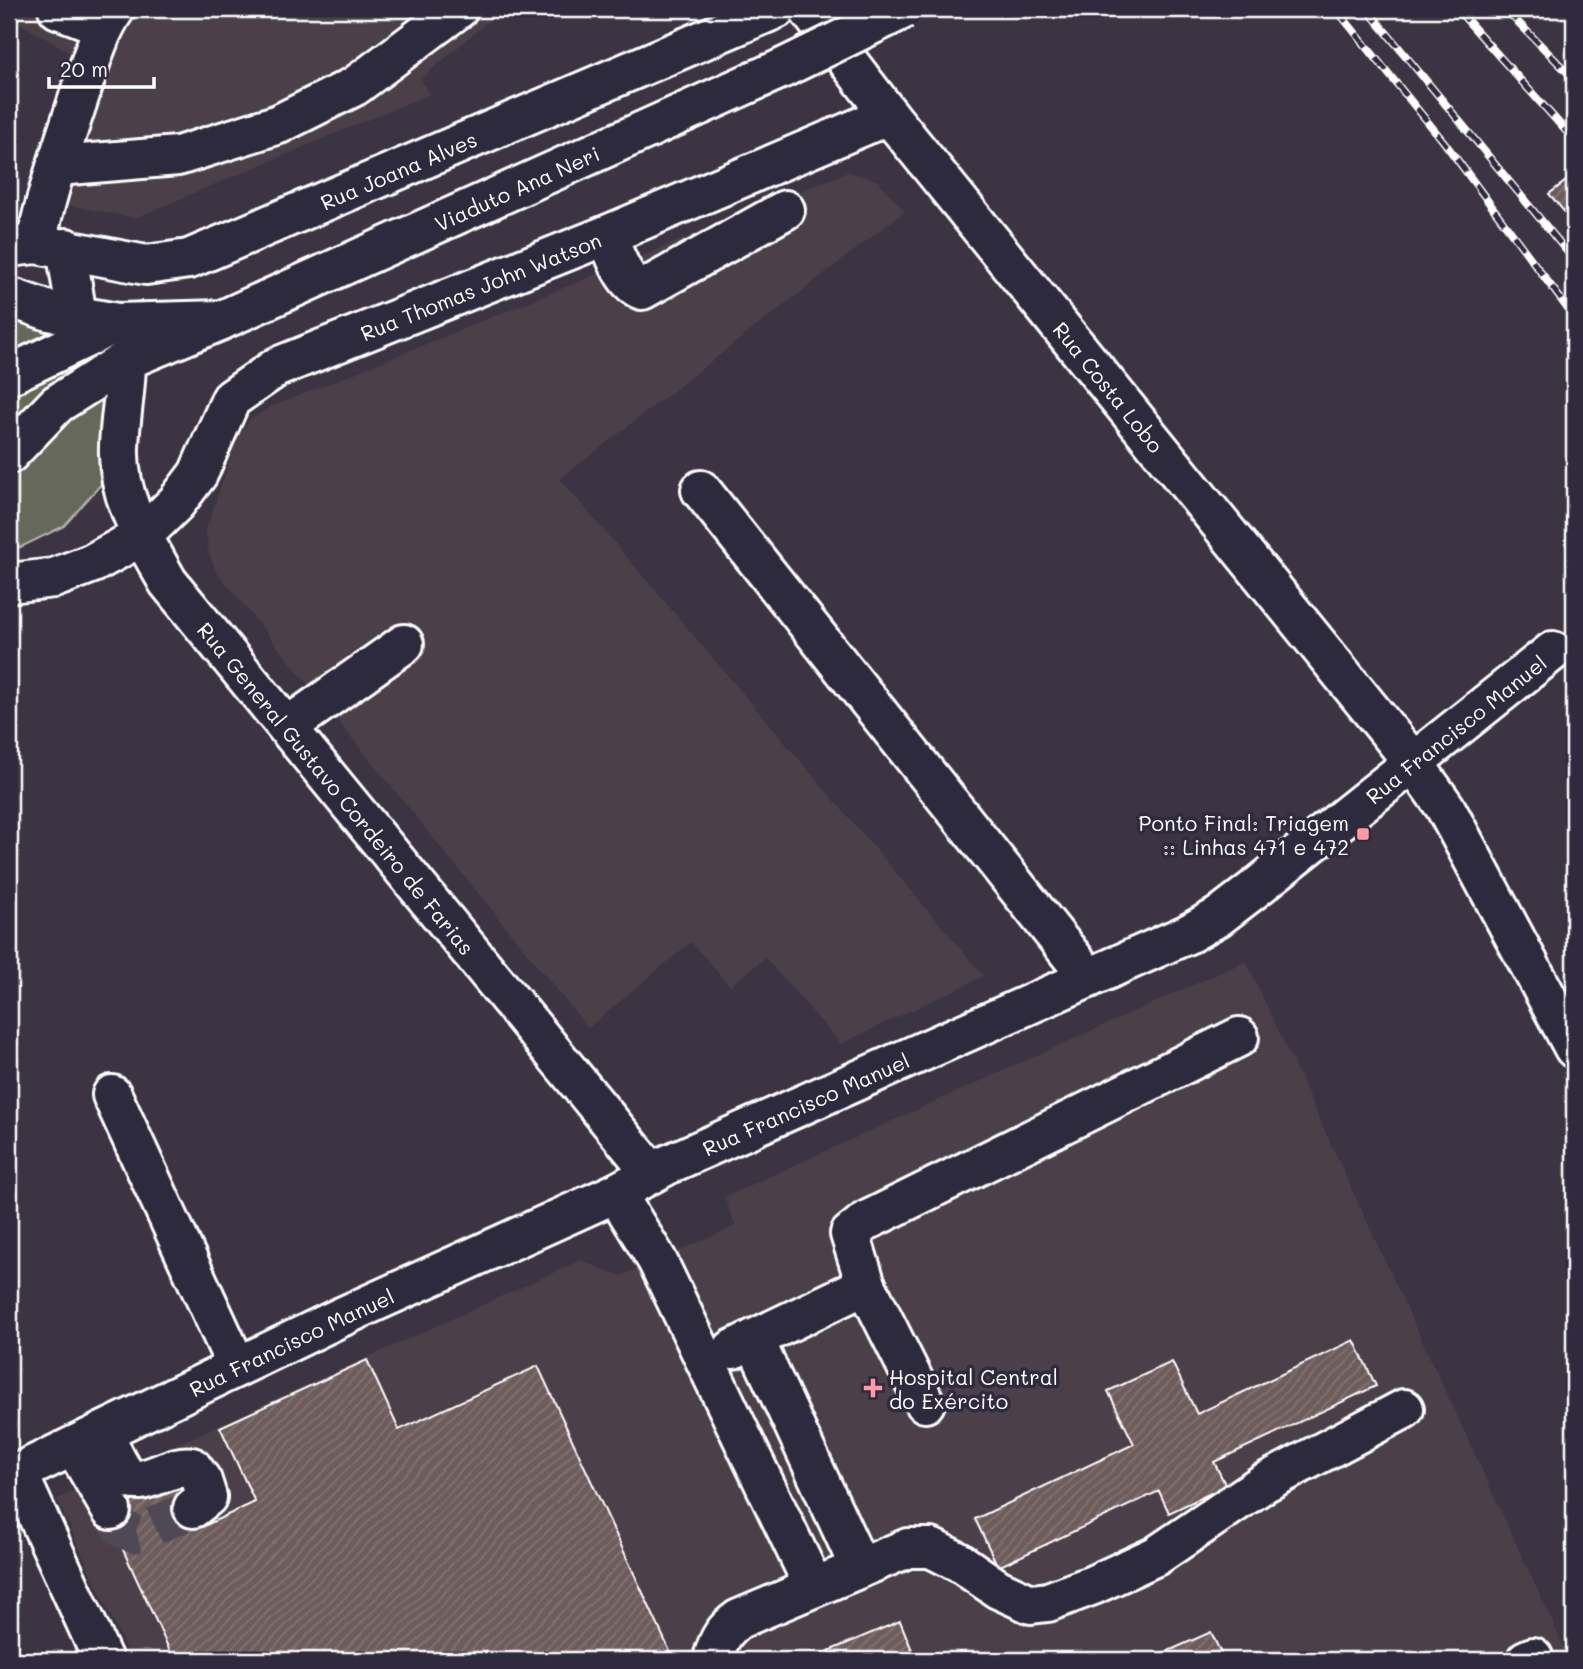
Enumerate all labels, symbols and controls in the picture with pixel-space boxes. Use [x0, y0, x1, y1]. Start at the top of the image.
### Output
scale bar [49, 46, 154, 90]
text: 20 m [60, 55, 108, 82]
street label: Rua Joana Alves [316, 125, 481, 215]
street label: Viaduto Ana Neri [430, 139, 603, 236]
street label: Rua Thomas John Watson [356, 225, 605, 346]
street label: Rua Costa Lobo [1048, 316, 1170, 458]
street label: Rua General Gustavo Cordeiro de Farias [192, 616, 481, 960]
street label: Rua Francisco Manuel [1360, 648, 1551, 809]
place label: Ponto Final: Triagem :: Linhas 471 e 472 [1139, 809, 1349, 860]
marker: Ponto Final: Triagem :: Linhas 471 e 472 [1355, 826, 1371, 842]
street label: Rua Francisco Manuel [698, 1046, 913, 1161]
street label: Rua Francisco Manuel [184, 1282, 398, 1402]
place label: Hospital Central do Exército [889, 1363, 1058, 1414]
marker: Hospital Central do Exército [863, 1378, 883, 1398]

